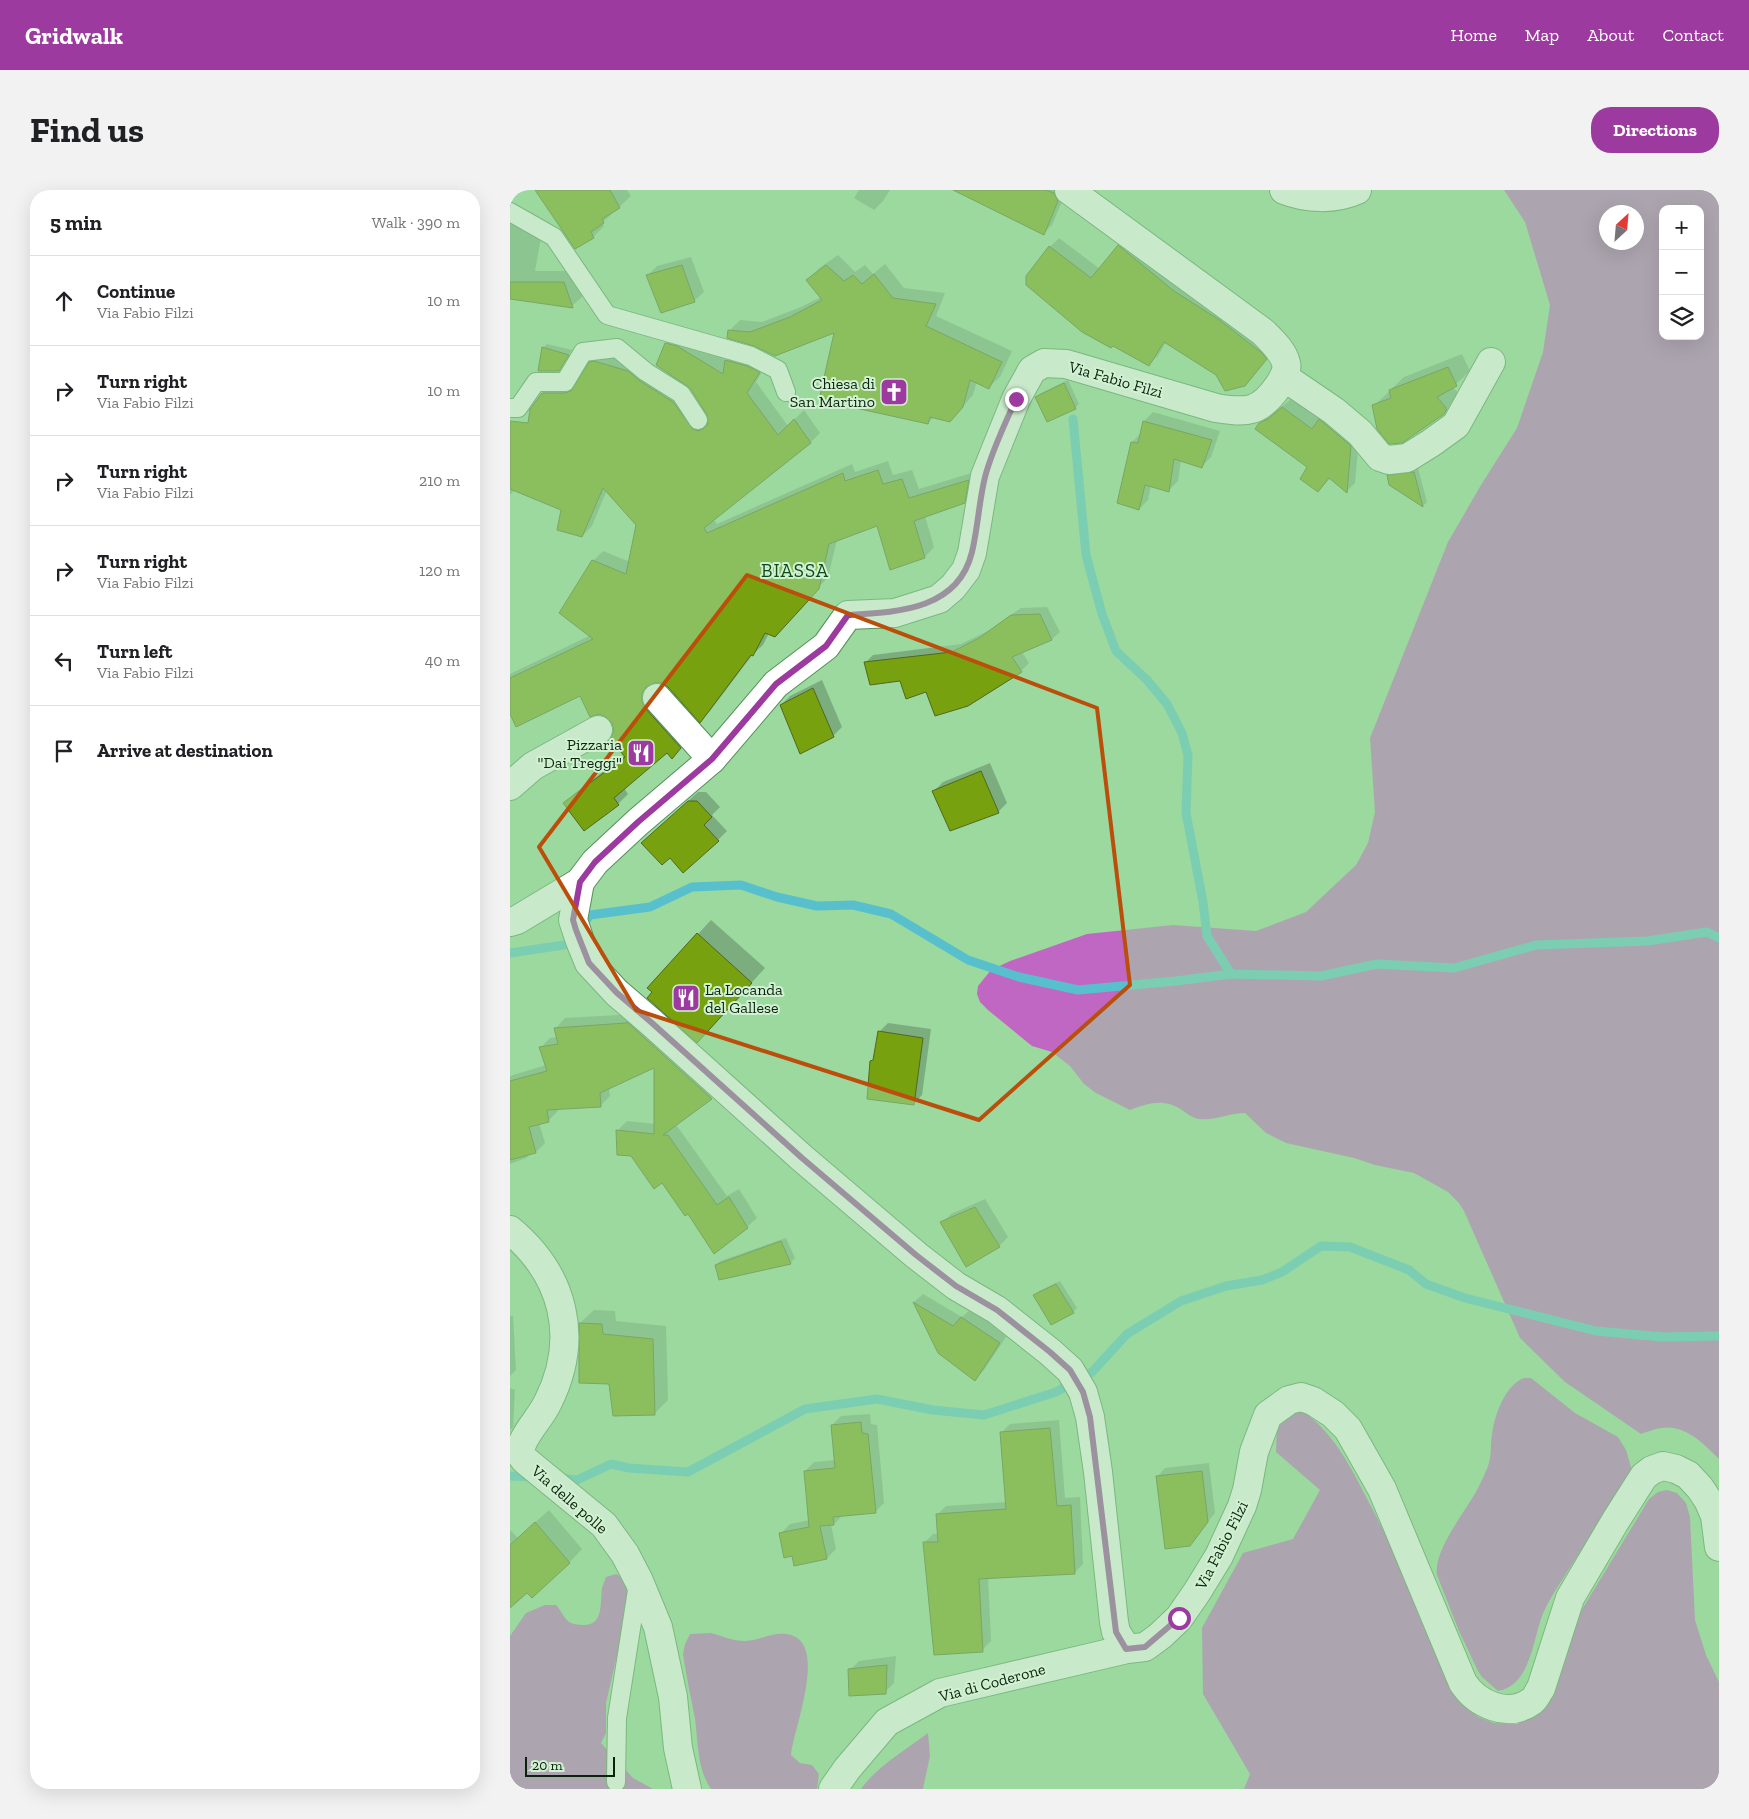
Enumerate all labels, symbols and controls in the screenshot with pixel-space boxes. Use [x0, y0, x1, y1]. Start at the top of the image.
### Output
text: Gridwalk [25, 21, 123, 50]
text: Home [1450, 24, 1497, 46]
text: Map [1525, 24, 1559, 46]
text: About [1587, 24, 1634, 46]
text: Contact [1662, 24, 1724, 46]
button: Directions [1591, 107, 1719, 153]
text: Find us [30, 109, 144, 151]
north arrow [1599, 205, 1644, 250]
map controls [1659, 205, 1704, 340]
button: + [1659, 205, 1704, 250]
text: 5 min [50, 210, 102, 235]
text: Walk · 390 m [372, 213, 460, 232]
button: − [1659, 250, 1704, 295]
text: Continue [97, 280, 175, 303]
icon: ahead [50, 287, 78, 315]
text: 10 m [427, 291, 460, 310]
button: layers [1659, 295, 1704, 340]
text: Via Fabio Filzi [97, 303, 194, 322]
street label: Via Fabio Filzi [1066, 357, 1165, 402]
text: Turn right [97, 370, 187, 393]
place label: Chiesa di San Martino [790, 374, 876, 411]
icon: right [50, 377, 78, 405]
church icon: Chiesa di San Martino [879, 377, 909, 407]
text: 10 m [427, 381, 460, 400]
route end [1005, 388, 1028, 411]
text: Via Fabio Filzi [97, 393, 194, 412]
text: Turn right [97, 460, 187, 483]
icon: right [50, 467, 78, 495]
text: 210 m [419, 471, 460, 490]
text: Via Fabio Filzi [97, 483, 194, 502]
text: Turn right [97, 550, 187, 573]
icon: right [50, 557, 78, 585]
district label: BIASSA [761, 559, 829, 582]
text: 120 m [419, 561, 460, 580]
text: Via Fabio Filzi [97, 573, 194, 592]
text: Turn left [97, 640, 172, 663]
icon: left [50, 647, 78, 675]
text: 40 m [425, 651, 460, 670]
text: Via Fabio Filzi [97, 663, 194, 682]
place label: Pizzaria "Dai Treggi" [538, 735, 622, 772]
icon: arrive [50, 737, 78, 765]
restaurant icon: Pizzaria "Dai Treggi" [626, 738, 656, 768]
text: Arrive at destination [97, 739, 273, 762]
place label: La Locanda del Gallese [705, 980, 783, 1017]
restaurant icon: La Locanda del Gallese [671, 983, 701, 1013]
street label: Via delle polle [527, 1460, 612, 1538]
street label: Via Fabio Filzi [1191, 1497, 1252, 1594]
route start [1168, 1607, 1191, 1630]
street label: Via di Coderone [936, 1659, 1047, 1706]
scale bar [525, 1754, 615, 1777]
text: 20 m [532, 1757, 563, 1774]

